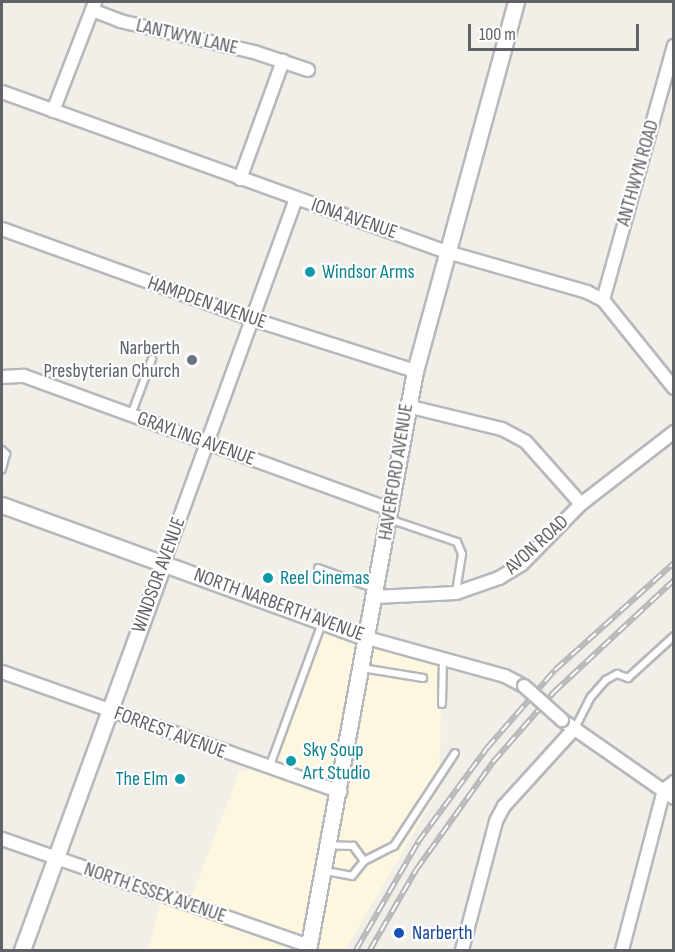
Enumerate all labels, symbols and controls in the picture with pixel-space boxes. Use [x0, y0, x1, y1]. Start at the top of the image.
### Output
scale bar [471, 12, 642, 50]
street label: LANTWYN LANE [134, 14, 240, 60]
text: 100 m [479, 24, 516, 45]
street label: ANTHWYN ROAD [611, 117, 665, 229]
street label: IONA AVENUE [308, 193, 400, 245]
place label: Windsor Arms [322, 260, 415, 284]
marker: Windsor Arms [303, 265, 317, 279]
street label: HAMPDEN AVENUE [144, 271, 270, 335]
place label: Narberth Presbyterian Church [43, 336, 180, 383]
marker: Narberth Presbyterian Church [185, 353, 199, 367]
street label: HAVERFORD AVENUE [373, 402, 419, 542]
street label: GRAYLING AVENUE [134, 407, 258, 471]
street label: AVON ROAD [500, 510, 574, 580]
street label: WINDSOR AVENUE [127, 514, 191, 636]
street label: NORTH NARBERTH AVENUE [191, 563, 367, 647]
place label: Reel Cinemas [280, 566, 370, 590]
marker: Reel Cinemas [261, 571, 275, 585]
street label: FORREST AVENUE [111, 702, 229, 764]
place label: Sky Soup Art Studio [303, 738, 371, 785]
marker: Sky Soup Art Studio [284, 754, 298, 768]
place label: The Elm [115, 767, 168, 791]
marker: The Elm [173, 772, 187, 786]
street label: NORTH ESSEX AVENUE [81, 857, 229, 929]
place label: Narberth [412, 921, 473, 945]
marker: Narberth [390, 924, 408, 942]

